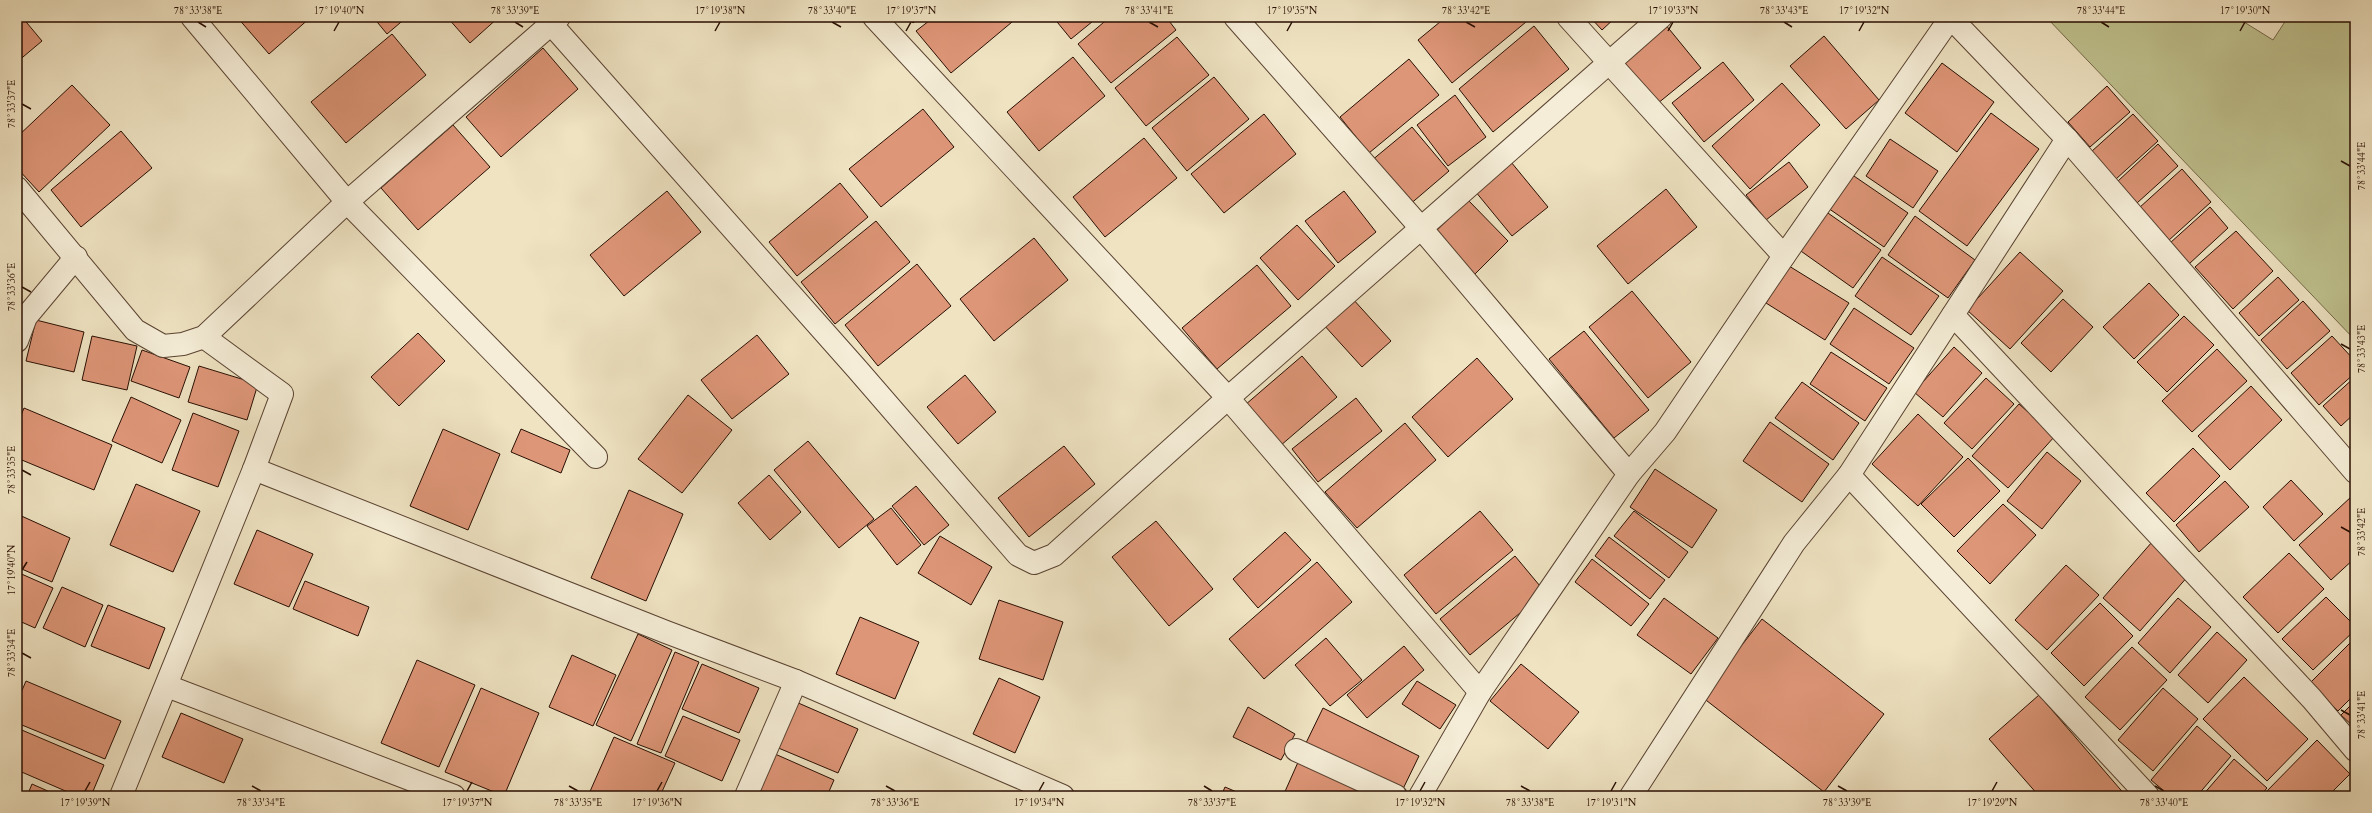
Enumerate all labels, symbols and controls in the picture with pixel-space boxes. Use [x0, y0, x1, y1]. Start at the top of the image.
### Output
text: 78°33'38"E [174, 4, 222, 18]
text: 17°19'40"N [314, 4, 365, 18]
text: 78°33'39"E [491, 4, 539, 18]
text: 17°19'38"N [695, 4, 746, 18]
text: 78°33'40"E [808, 4, 856, 18]
text: 17°19'37"N [886, 4, 937, 18]
text: 78°33'41"E [1125, 4, 1173, 18]
text: 17°19'35"N [1267, 4, 1318, 18]
text: 78°33'42"E [1442, 4, 1490, 18]
text: 17°19'33"N [1648, 4, 1699, 18]
text: 78°33'43"E [1760, 4, 1808, 18]
text: 17°19'32"N [1839, 4, 1890, 18]
text: 78°33'44"E [2077, 4, 2125, 18]
text: 17°19'30"N [2220, 4, 2271, 18]
text: 78°33'37"E [5, 80, 19, 128]
text: 78°33'44"E [2355, 142, 2369, 190]
text: 78°33'36"E [5, 263, 19, 311]
text: 78°33'43"E [2355, 325, 2369, 373]
text: 78°33'35"E [5, 446, 19, 494]
text: 78°33'42"E [2355, 508, 2369, 556]
text: 17°19'40"N [5, 544, 19, 595]
text: 78°33'34"E [5, 629, 19, 677]
text: 78°33'41"E [2355, 691, 2369, 739]
text: 17°19'39"N [60, 796, 111, 810]
text: 78°33'34"E [237, 796, 285, 810]
text: 17°19'37"N [442, 796, 493, 810]
text: 78°33'35"E [554, 796, 602, 810]
text: 17°19'36"N [632, 796, 683, 810]
text: 78°33'36"E [871, 796, 919, 810]
text: 17°19'34"N [1014, 796, 1065, 810]
text: 78°33'37"E [1188, 796, 1236, 810]
text: 17°19'32"N [1395, 796, 1446, 810]
text: 78°33'38"E [1506, 796, 1554, 810]
text: 17°19'31"N [1586, 796, 1637, 810]
text: 78°33'39"E [1823, 796, 1871, 810]
text: 17°19'29"N [1967, 796, 2018, 810]
text: 78°33'40"E [2140, 796, 2188, 810]

